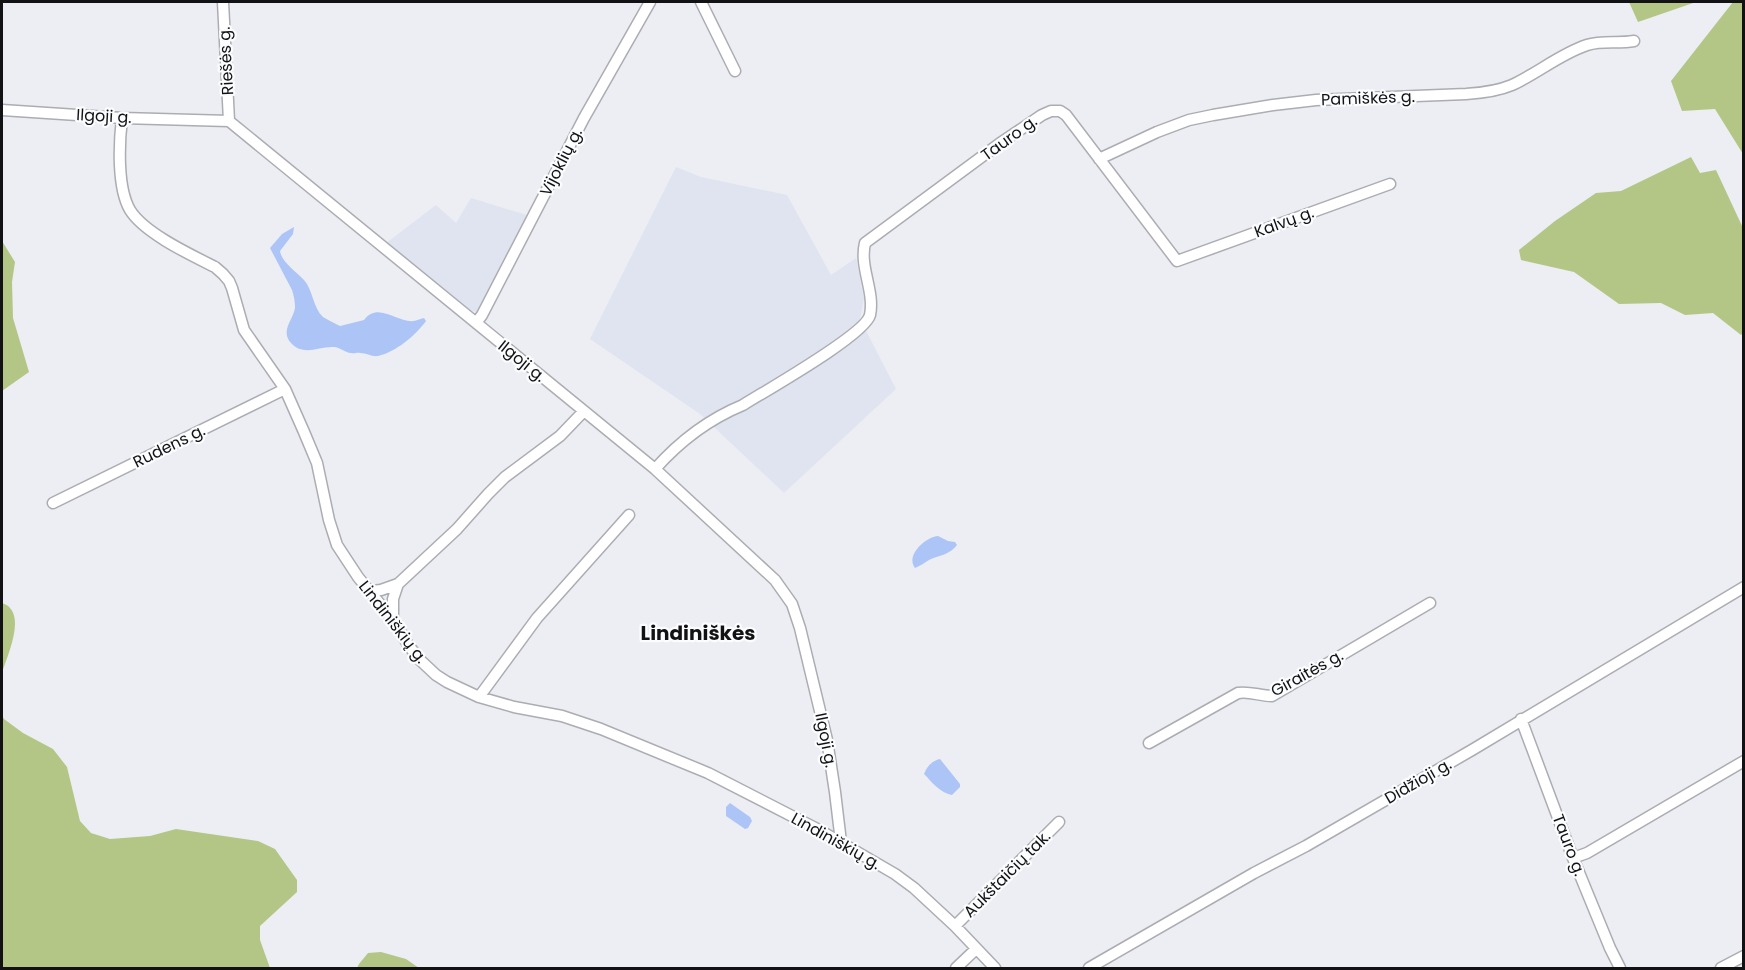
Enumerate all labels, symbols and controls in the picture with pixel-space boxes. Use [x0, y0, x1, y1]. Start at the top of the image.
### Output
street label: Riešės g. [213, 26, 239, 96]
street label: Pamiškės g. [1321, 85, 1415, 111]
street label: Ilgoji g. [76, 103, 132, 129]
street label: Tauro g. [976, 110, 1042, 166]
street label: Vijoklių g. [534, 124, 588, 200]
street label: Kalvų g. [1251, 201, 1317, 243]
street label: Ilgoji g. [493, 335, 551, 387]
street label: Rudens g. [129, 419, 209, 473]
street label: Lindiniškių g. [353, 576, 433, 668]
district label: Lindiniškės [641, 619, 755, 647]
street label: Giraitės g. [1267, 644, 1347, 702]
street label: Ilgoji g. [809, 711, 843, 769]
street label: Didžioji g. [1380, 753, 1456, 809]
street label: Lindiniškių g. [787, 807, 885, 875]
street label: Tauro g. [1547, 811, 1591, 879]
street label: Aukštaičių tak. [958, 825, 1056, 923]

